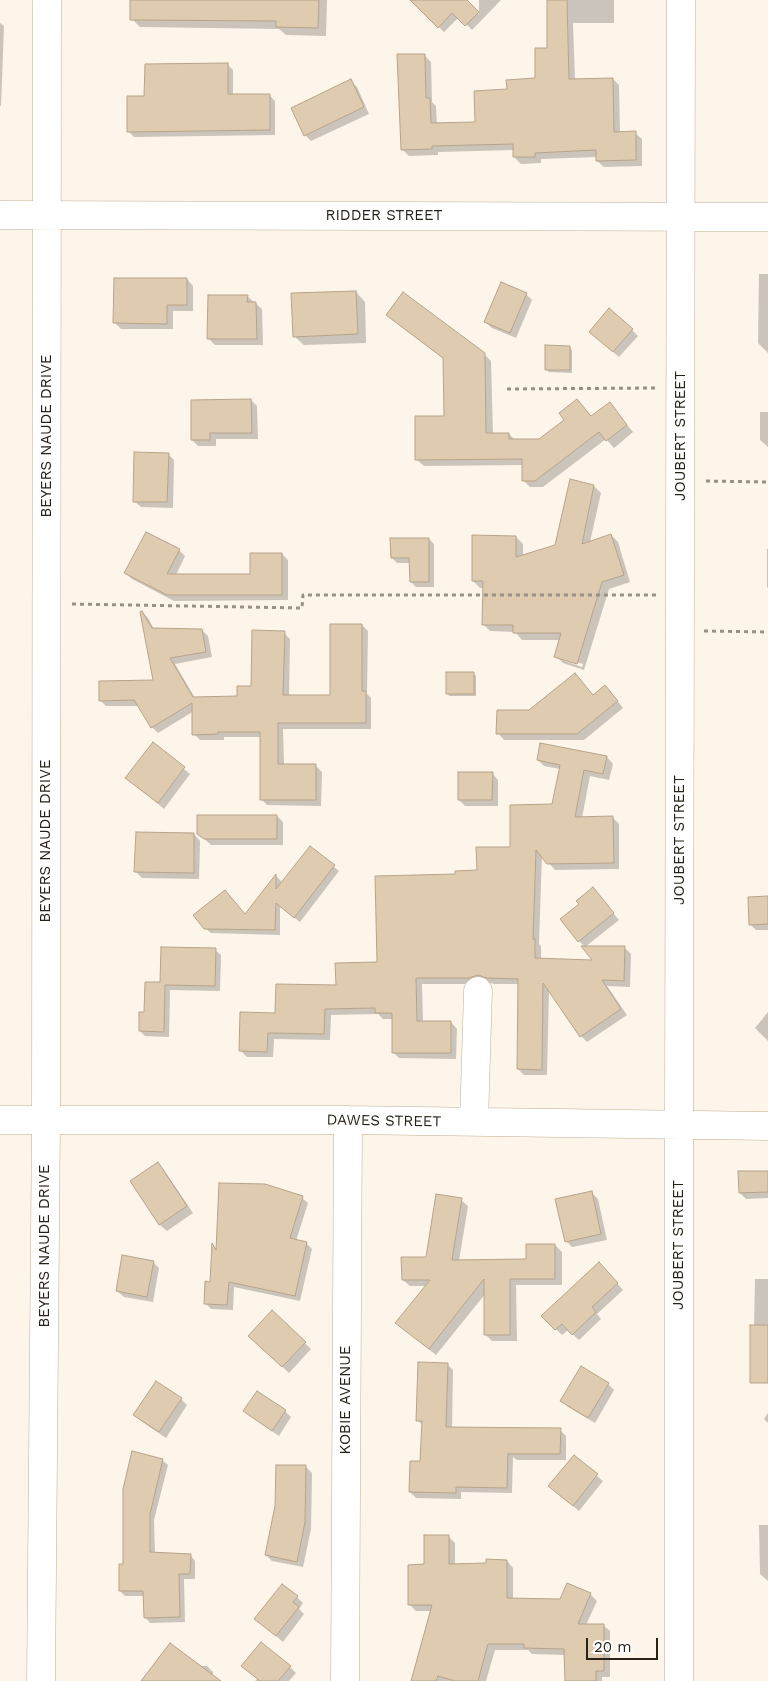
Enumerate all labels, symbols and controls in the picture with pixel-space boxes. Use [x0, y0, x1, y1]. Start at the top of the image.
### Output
street label: RIDDER STREET [325, 207, 443, 225]
street label: BEYERS NAUDE DRIVE [38, 354, 56, 518]
street label: JOUBERT STREET [672, 371, 690, 501]
street label: BEYERS NAUDE DRIVE [37, 759, 55, 923]
street label: JOUBERT STREET [671, 775, 689, 905]
street label: DAWES STREET [326, 1111, 442, 1131]
street label: BEYERS NAUDE DRIVE [36, 1164, 54, 1328]
street label: JOUBERT STREET [670, 1180, 688, 1310]
street label: KOBIE AVENUE [337, 1345, 355, 1455]
scale bar [588, 1628, 660, 1660]
text: 20 m [594, 1638, 632, 1656]

